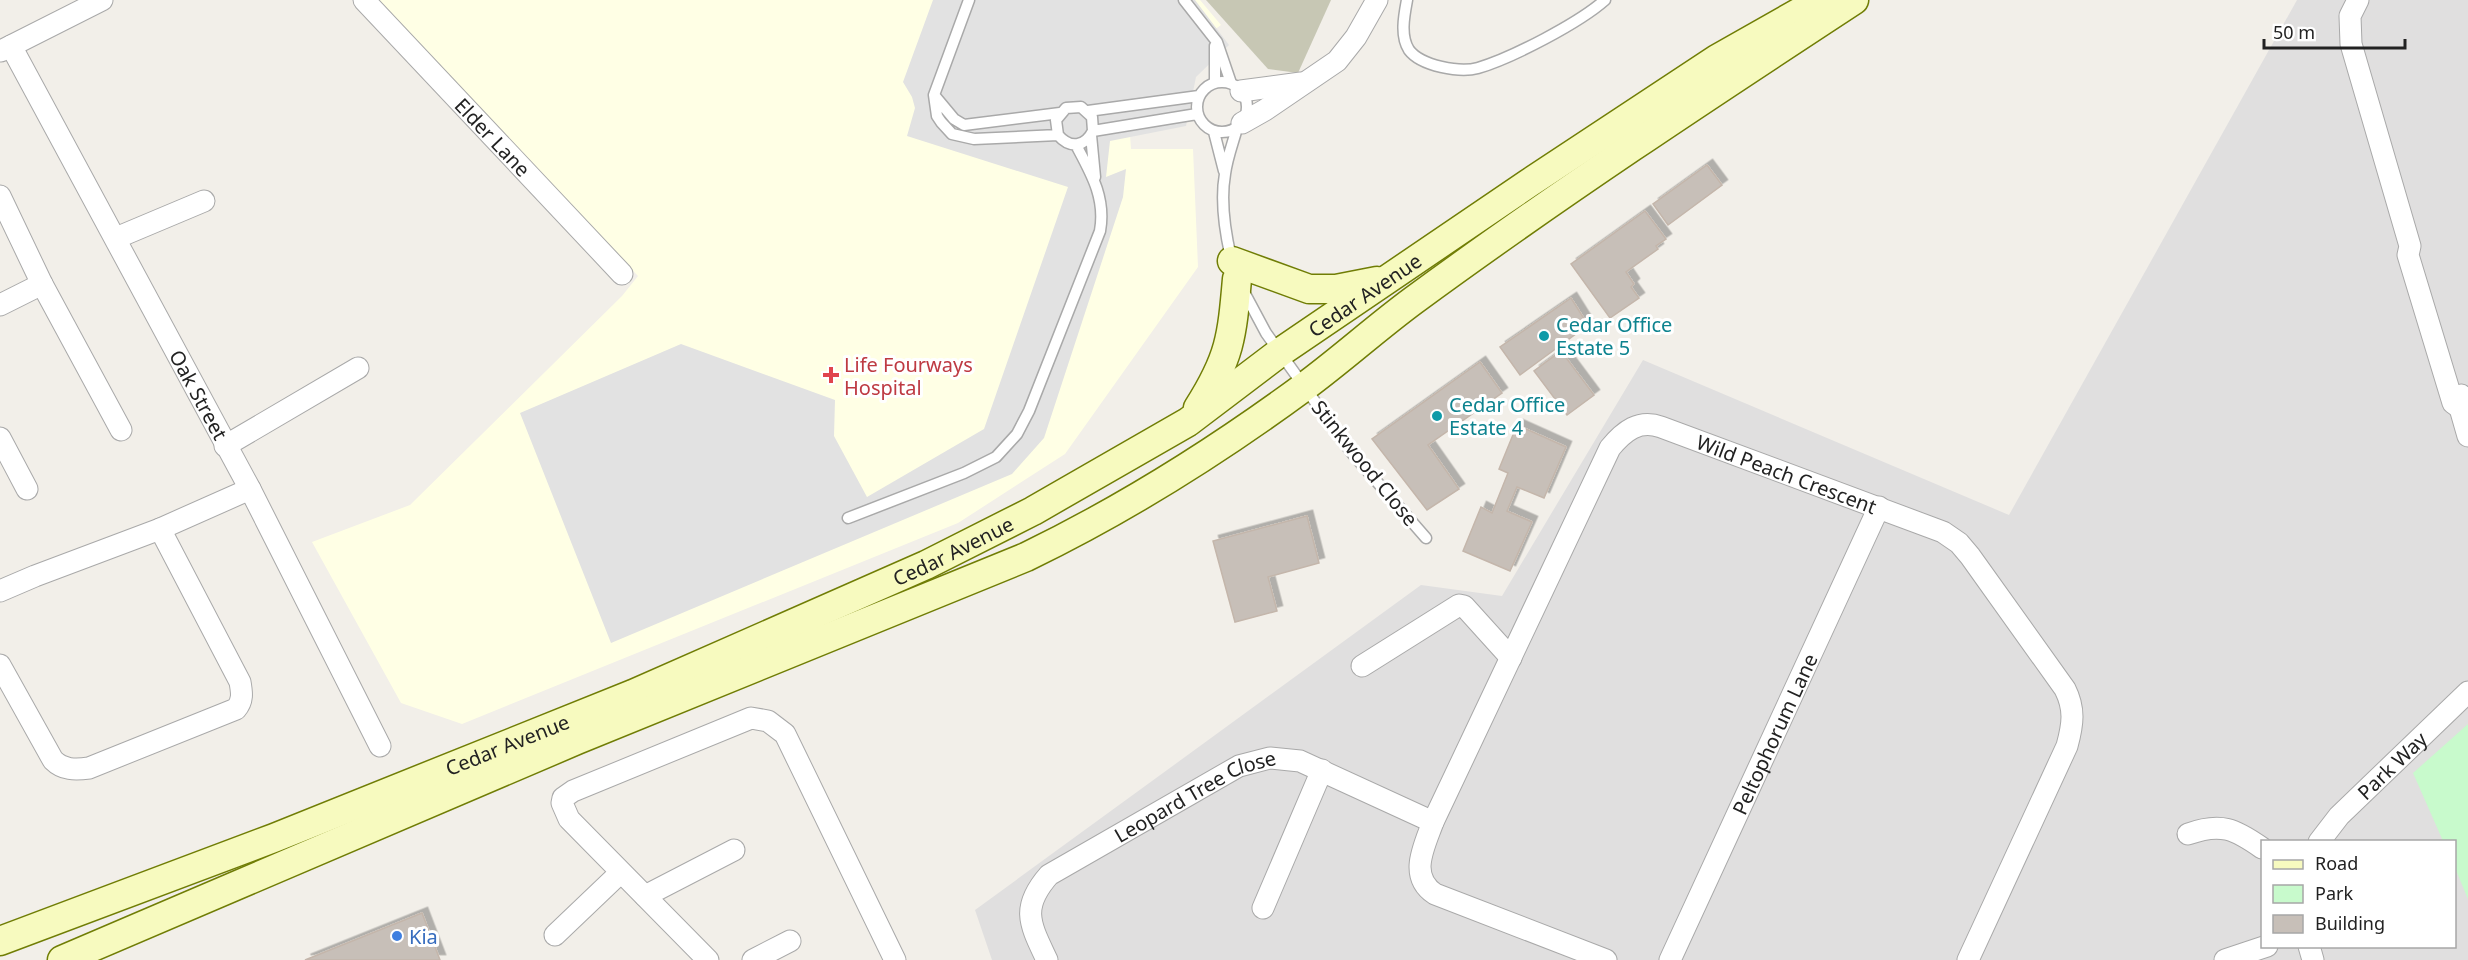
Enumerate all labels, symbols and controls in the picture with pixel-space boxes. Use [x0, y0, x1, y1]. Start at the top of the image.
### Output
scale bar [2264, 12, 2405, 50]
text: 50 m [2273, 20, 2315, 44]
street label: Elder Lane [449, 92, 537, 182]
street label: Cedar Avenue [1303, 247, 1426, 343]
place label: Cedar Office Estate 5 [1556, 311, 1672, 361]
marker: Cedar Office Estate 5 [1537, 329, 1551, 343]
street label: Oak Street [164, 345, 234, 444]
place label: Life Fourways Hospital [844, 351, 973, 401]
marker: Life Fourways Hospital [822, 366, 840, 384]
place label: Cedar Office Estate 4 [1449, 391, 1565, 441]
street label: Stinkwood Close [1306, 394, 1424, 532]
marker: Cedar Office Estate 4 [1430, 409, 1444, 423]
street label: Wild Peach Crescent [1693, 428, 1880, 520]
street label: Cedar Avenue [888, 510, 1018, 592]
street label: Peltophorum Lane [1725, 649, 1823, 819]
street label: Cedar Avenue [441, 708, 573, 781]
street label: Park Way [2351, 725, 2433, 805]
street label: Leopard Tree Close [1109, 744, 1279, 848]
legend [2261, 840, 2456, 948]
text: Road [2315, 851, 2358, 875]
text: Park [2315, 881, 2353, 905]
text: Building [2315, 911, 2385, 935]
place label: Kia [409, 923, 438, 950]
marker: Kia [390, 929, 404, 943]

